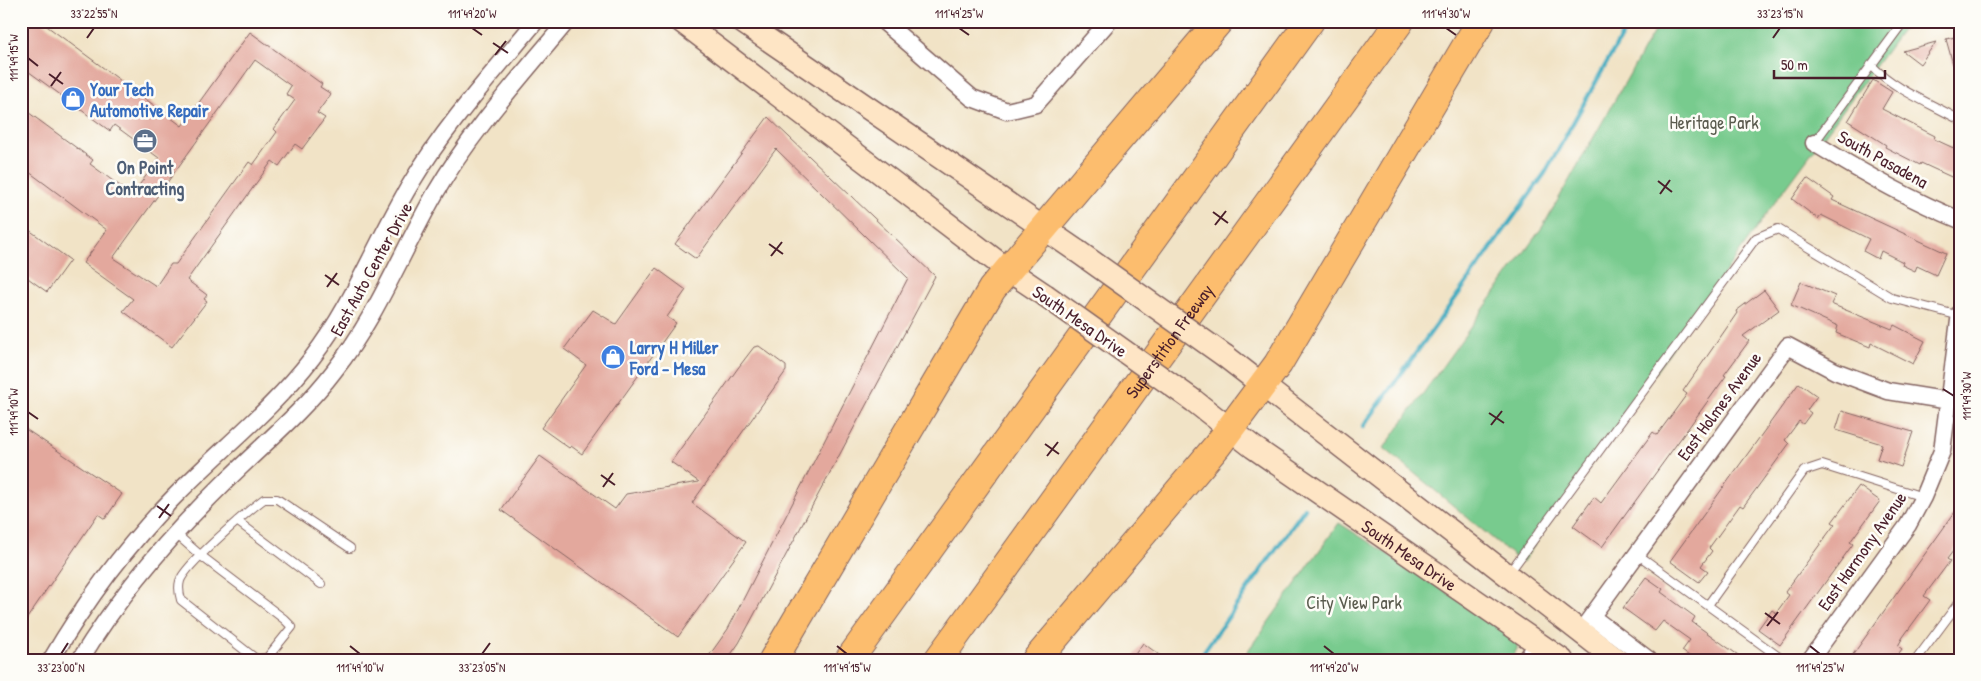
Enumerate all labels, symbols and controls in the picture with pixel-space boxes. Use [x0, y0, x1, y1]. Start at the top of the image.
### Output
text: 33°22'55"N [71, 5, 117, 22]
text: 111°49'20"W [448, 5, 497, 22]
text: 111°49'25"W [935, 5, 984, 22]
text: 111°49'30"W [1422, 5, 1471, 22]
text: 33°23'15"N [1757, 5, 1803, 22]
text: 111°49'15"W [5, 34, 22, 82]
scale bar [1774, 48, 1885, 80]
text: 50 m [1781, 54, 1808, 75]
place label: Your Tech Automotive Repair [90, 77, 209, 124]
shop icon: Your Tech Automotive Repair [60, 86, 86, 112]
park label: Heritage Park [1669, 110, 1759, 135]
street label: South Pasadena [1833, 124, 1933, 194]
office icon: On Point Contracting [132, 128, 158, 154]
place label: On Point Contracting [106, 155, 184, 202]
street label: East Auto Center Drive [324, 198, 418, 340]
street label: Superstition Freeway [1119, 278, 1219, 403]
street label: South Mesa Drive [1028, 279, 1132, 363]
place label: Larry H Miller Ford - Mesa [629, 335, 719, 381]
shop icon: Larry H Miller Ford - Mesa [600, 344, 626, 370]
street label: East Holmes Avenue [1671, 347, 1767, 465]
text: 111°49'30"W [1958, 371, 1975, 420]
text: 111°49'10"W [5, 388, 22, 436]
street label: East Harmony Avenue [1812, 487, 1912, 615]
street label: South Mesa Drive [1357, 513, 1462, 597]
park label: City View Park [1306, 590, 1402, 615]
text: 33°23'00"N [37, 659, 85, 676]
text: 111°49'10"W [336, 659, 384, 676]
text: 33°23'05"N [459, 659, 505, 676]
text: 111°49'15"W [823, 659, 871, 676]
text: 111°49'20"W [1310, 659, 1359, 676]
text: 111°49'25"W [1796, 659, 1845, 676]

